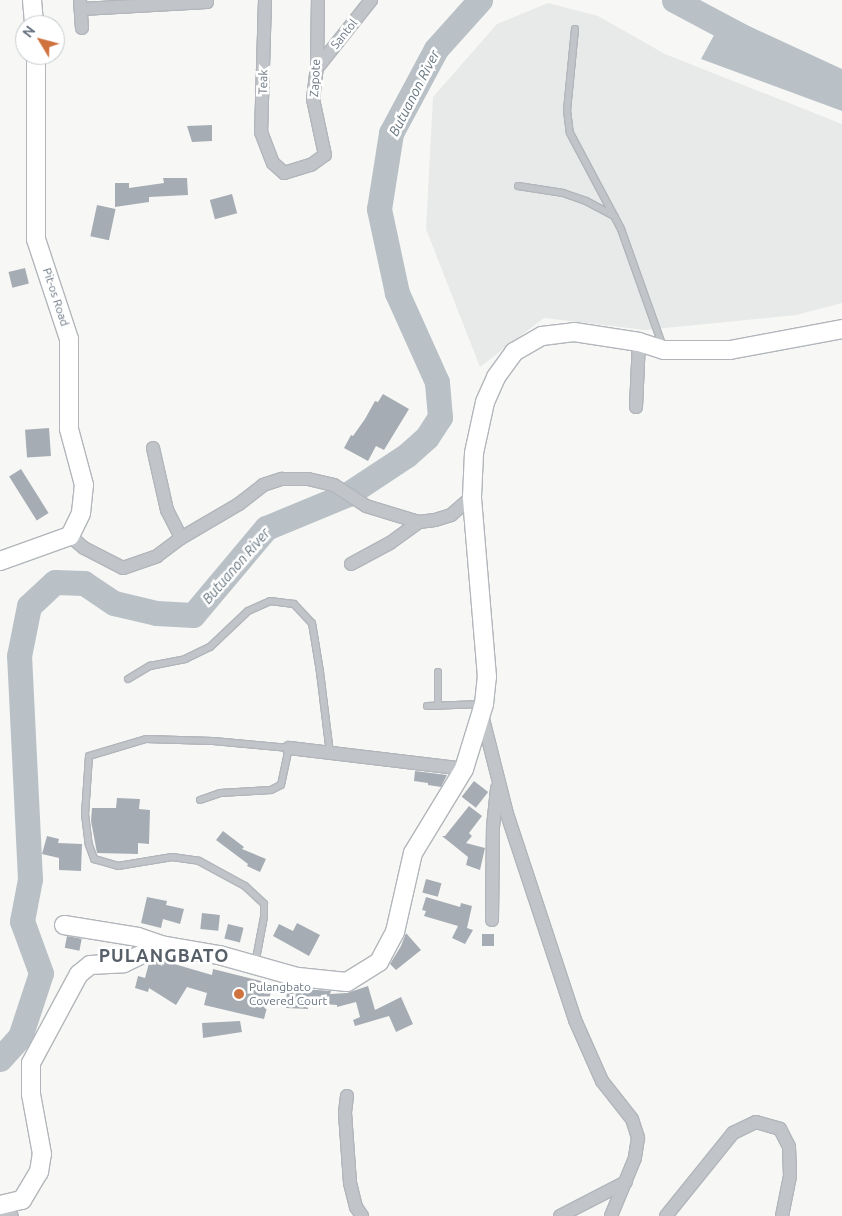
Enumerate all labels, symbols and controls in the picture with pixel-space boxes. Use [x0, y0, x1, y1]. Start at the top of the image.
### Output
north arrow [15, 15, 65, 65]
street label: Santol [328, 16, 360, 52]
text: N [19, 23, 38, 41]
water label: Butuanon River [385, 47, 443, 139]
street label: Zapote [307, 58, 323, 98]
street label: Teak [255, 69, 271, 95]
street label: Pit-os Road [40, 266, 72, 328]
water label: Butuanon River [199, 525, 273, 607]
district label: PULANGBATO [97, 944, 231, 966]
place label: Pulangbato Covered Court [249, 980, 327, 1008]
marker: Pulangbato Covered Court [233, 988, 245, 1000]

